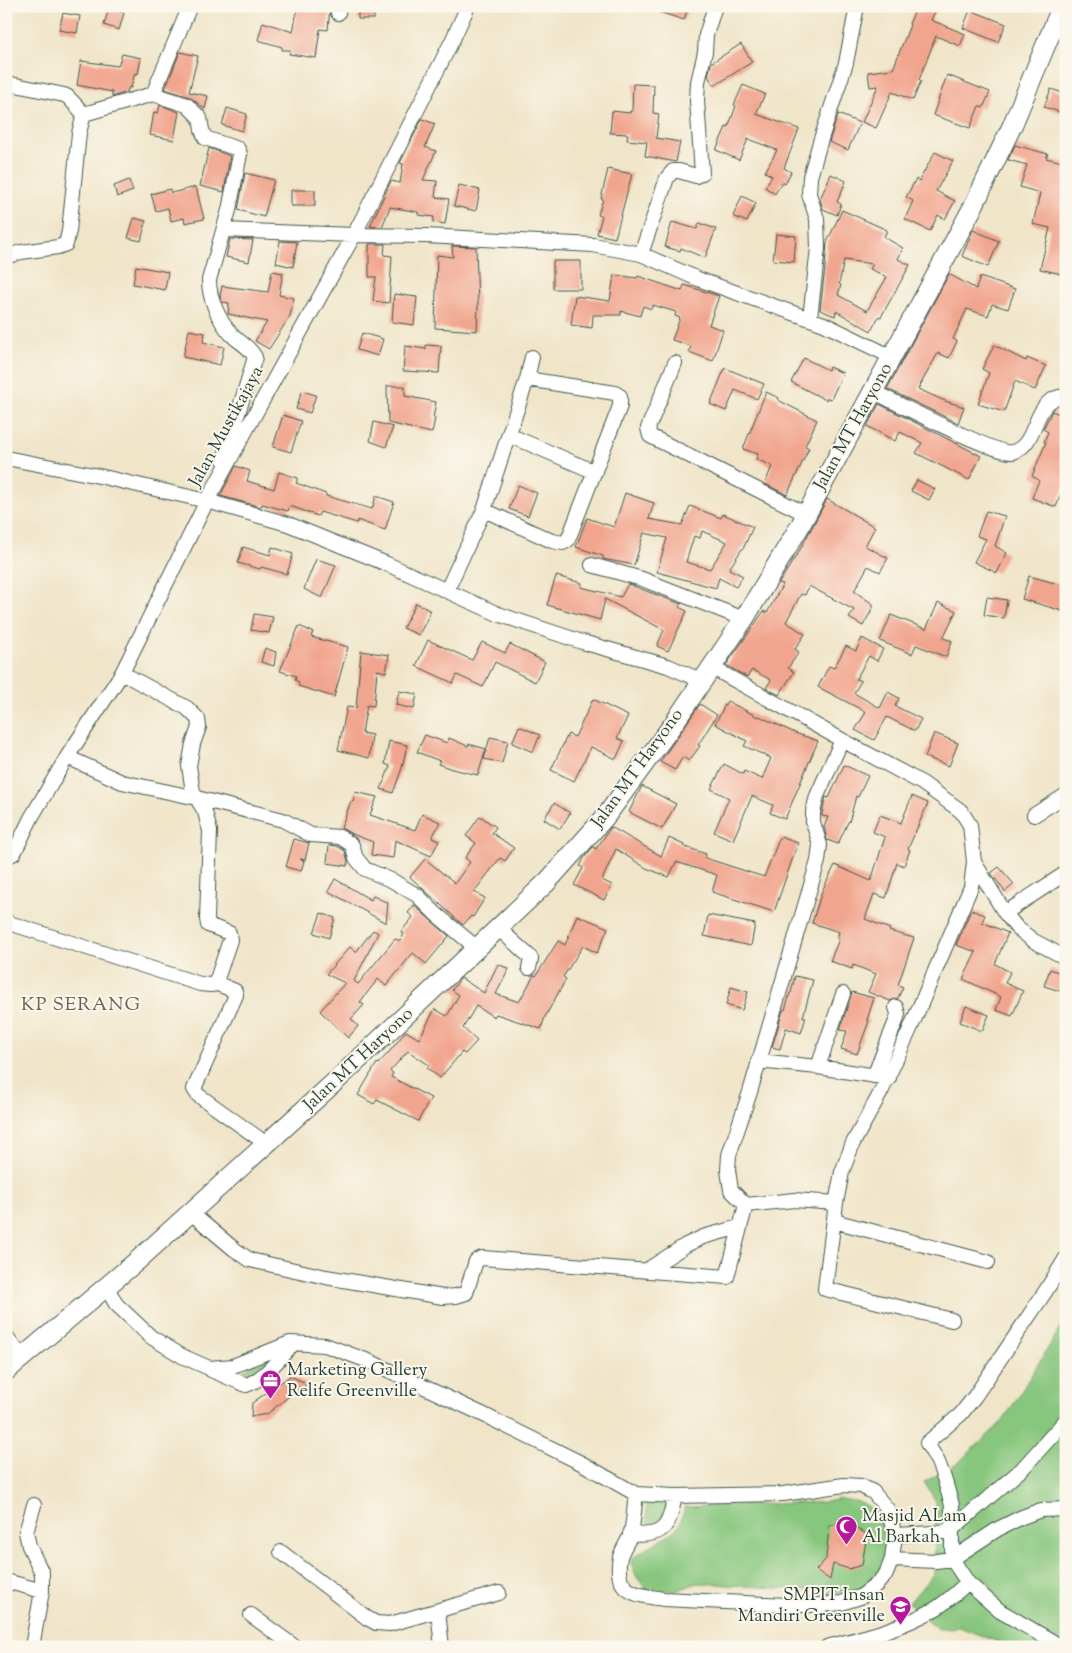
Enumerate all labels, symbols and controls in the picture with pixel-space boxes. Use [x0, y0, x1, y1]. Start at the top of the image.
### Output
street label: Jalan MT Haryono [808, 358, 900, 496]
street label: Jalan Mustikajaya [183, 362, 271, 493]
street label: Jalan MT Haryono [585, 704, 690, 835]
district label: KP SERANG [21, 992, 141, 1019]
street label: Jalan MT Haryono [297, 1002, 420, 1119]
place label: Marketing Gallery Relife Greenville [287, 1358, 427, 1405]
office icon: Marketing Gallery Relife Greenville [259, 1369, 283, 1400]
place label: Masjid ALam Al Barkah [862, 1504, 967, 1551]
mosque icon: Masjid ALam Al Barkah [834, 1515, 858, 1546]
place label: SMPIT Insan Mandiri Greenville [738, 1583, 885, 1630]
school or university icon: SMPIT Insan Mandiri Greenville [889, 1594, 913, 1625]

